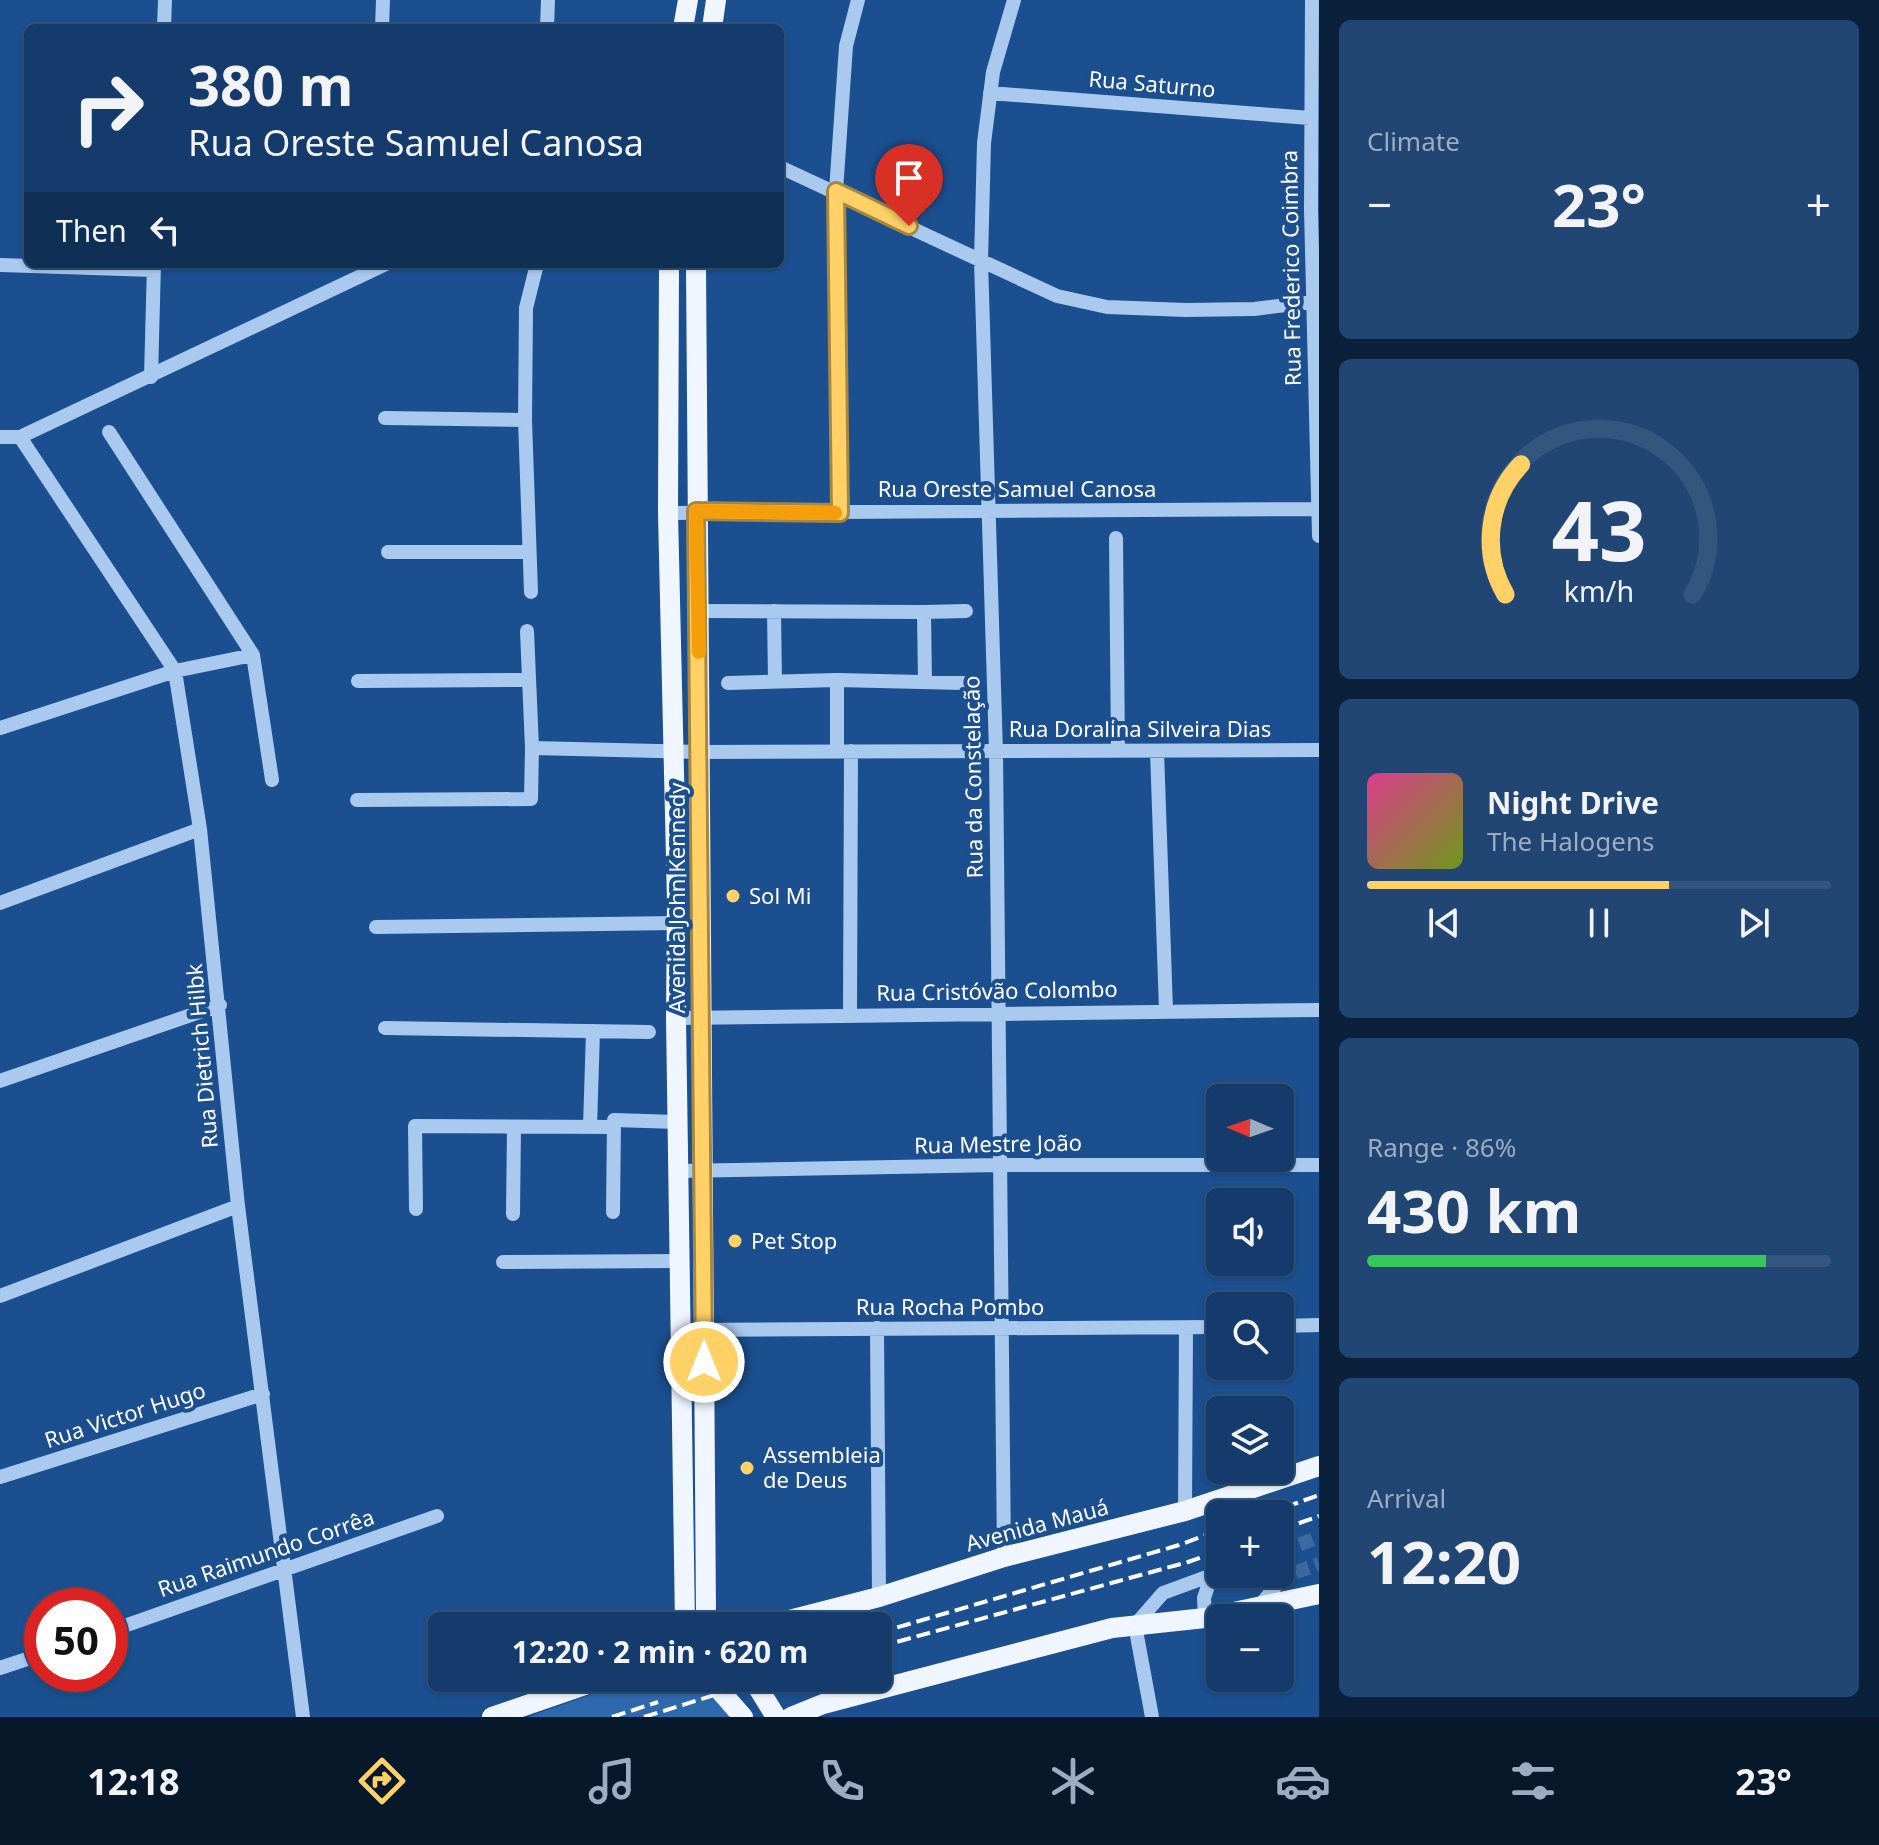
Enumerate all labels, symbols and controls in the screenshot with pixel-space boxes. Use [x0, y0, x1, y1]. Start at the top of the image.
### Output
text: 380 m [188, 46, 353, 122]
icon: right [56, 56, 160, 160]
street label: Rua Saturno [1087, 63, 1217, 103]
text: Rua Oreste Samuel Canosa [188, 118, 644, 167]
text: Climate [1367, 123, 1460, 159]
pin [875, 144, 943, 226]
street label: Rua Frederico Coimbra [1273, 150, 1307, 386]
icon: arrive [887, 156, 931, 200]
text: 23° [1552, 163, 1646, 245]
text: − [1367, 174, 1392, 234]
text: + [1806, 174, 1831, 234]
icon: left [143, 208, 187, 252]
text: Then [56, 210, 127, 251]
text: 43 [1551, 472, 1647, 585]
street label: Rua Oreste Samuel Canosa [878, 473, 1156, 503]
text: km/h [1564, 571, 1634, 610]
street label: Rua da Constelação [955, 675, 989, 879]
street label: Rua Doralina Silveira Dias [1009, 713, 1271, 743]
street label: Avenida John Kennedy [661, 782, 691, 1014]
text: Night Drive [1487, 782, 1659, 823]
text: The Halogens [1487, 823, 1654, 859]
place label: Sol Mi [749, 880, 811, 910]
marker: Sol Mi [724, 887, 742, 905]
icon: previous [1422, 901, 1466, 945]
icon: pause [1577, 901, 1621, 945]
icon: next [1732, 901, 1776, 945]
street label: Rua Dietrich Hilbk [178, 962, 224, 1150]
street label: Rua Cristóvão Colombo [876, 973, 1118, 1007]
north arrow [1206, 1084, 1294, 1172]
map controls [1206, 1084, 1294, 1692]
street label: Rua Mestre João [914, 1127, 1082, 1159]
text: Range · 86% [1367, 1129, 1516, 1165]
text: 430 km [1367, 1169, 1581, 1251]
button: sound [1206, 1188, 1294, 1276]
place label: Pet Stop [751, 1225, 837, 1255]
marker: Pet Stop [726, 1232, 744, 1250]
street label: Rua Rocha Pombo [856, 1291, 1044, 1321]
button: search [1206, 1292, 1294, 1380]
position arrow [662, 1320, 746, 1404]
street label: Rua Victor Hugo [40, 1374, 209, 1454]
button: layers [1206, 1396, 1294, 1484]
place label: Assembleia de Deus [763, 1439, 881, 1494]
marker: Assembleia de Deus [738, 1459, 756, 1477]
text: Arrival [1367, 1480, 1446, 1516]
street label: Avenida Mauá [962, 1491, 1111, 1558]
button: + [1206, 1500, 1294, 1588]
street label: Rua Raimundo Corrêa [153, 1501, 378, 1603]
text: 12:20 [1367, 1520, 1521, 1602]
speed limit sign: 50 [24, 1588, 128, 1692]
button: − [1206, 1604, 1294, 1692]
text: 12:20 · 2 min · 620 m [512, 1631, 808, 1672]
icon: directions [354, 1753, 410, 1809]
icon: music [584, 1753, 640, 1809]
icon: phone [814, 1753, 870, 1809]
icon: climate [1045, 1753, 1101, 1809]
icon: car [1275, 1753, 1331, 1809]
icon: filters [1505, 1753, 1561, 1809]
text: 12:18 [87, 1757, 180, 1806]
text: 23° [1735, 1757, 1792, 1806]

